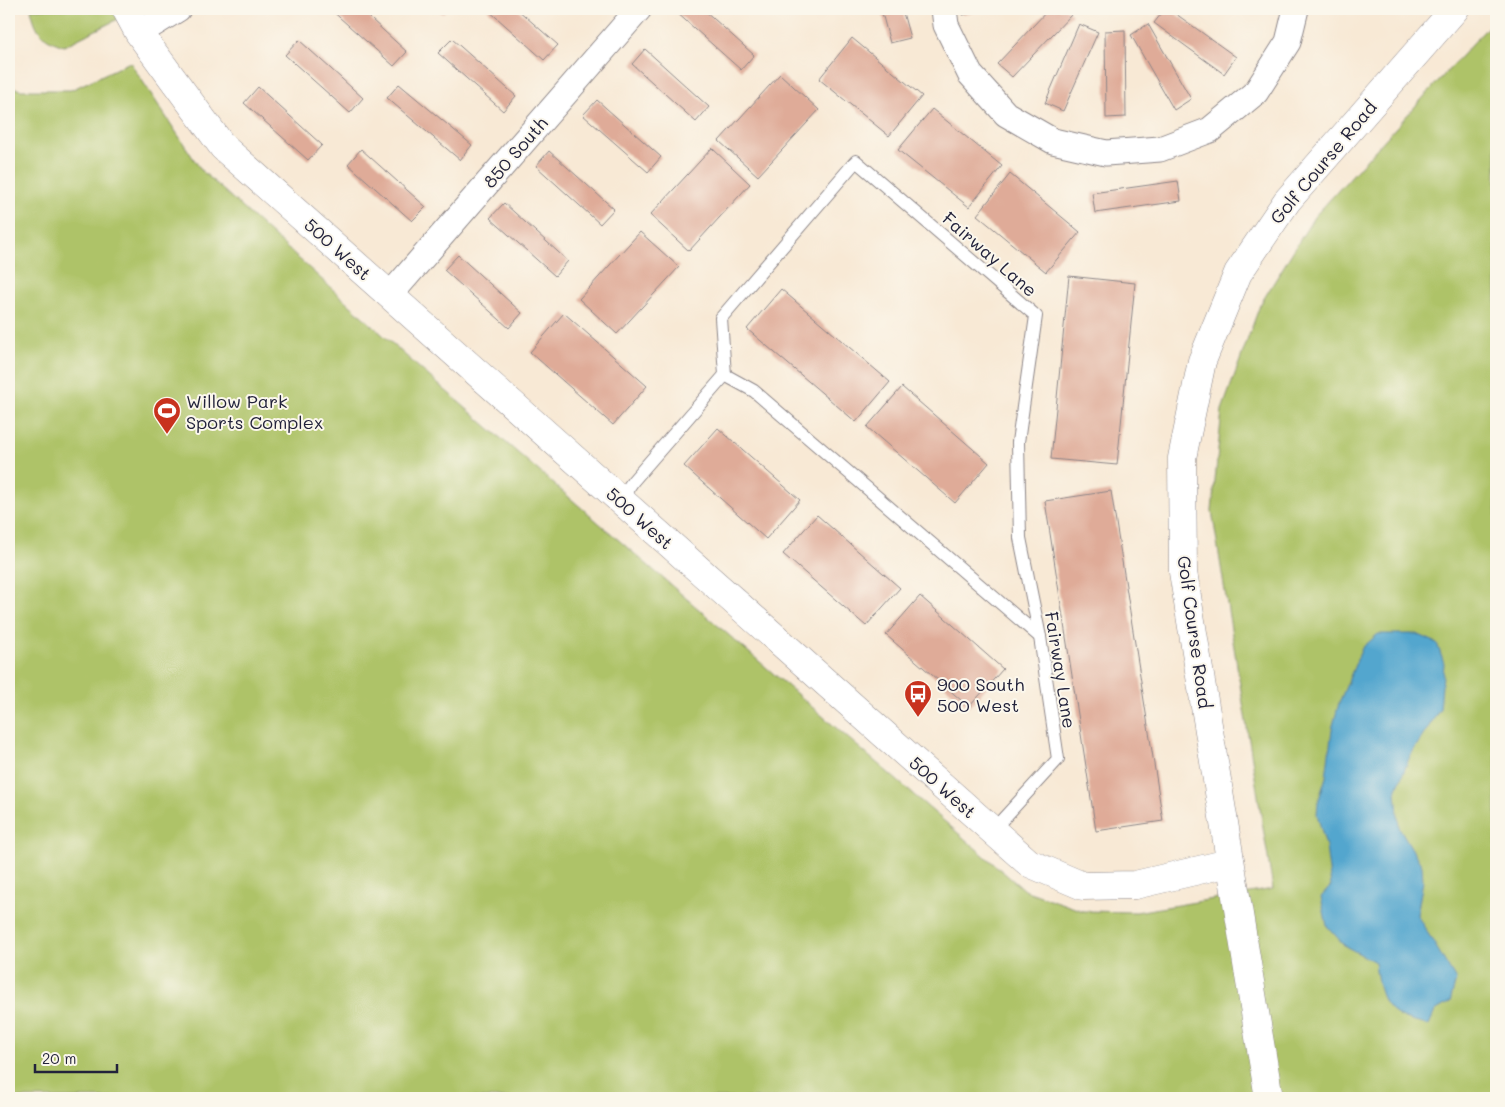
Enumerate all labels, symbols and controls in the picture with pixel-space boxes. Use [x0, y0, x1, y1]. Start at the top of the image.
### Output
street label: Golf Course Road [1264, 95, 1382, 229]
street label: 850 South [477, 111, 553, 193]
street label: Fairway Lane [938, 206, 1042, 302]
street label: 500 West [299, 213, 377, 285]
place label: Willow Park Sports Complex [186, 389, 323, 434]
sports icon: Willow Park Sports Complex [152, 396, 182, 435]
street label: 500 West [601, 482, 679, 554]
street label: Golf Course Road [1172, 554, 1218, 710]
street label: Fairway Lane [1040, 610, 1082, 730]
place label: 900 South 500 West [937, 672, 1024, 717]
bus stop icon: 900 South 500 West [903, 679, 933, 718]
street label: 500 West [904, 751, 982, 823]
scale bar [35, 1042, 118, 1074]
text: 20 m [42, 1048, 76, 1068]

